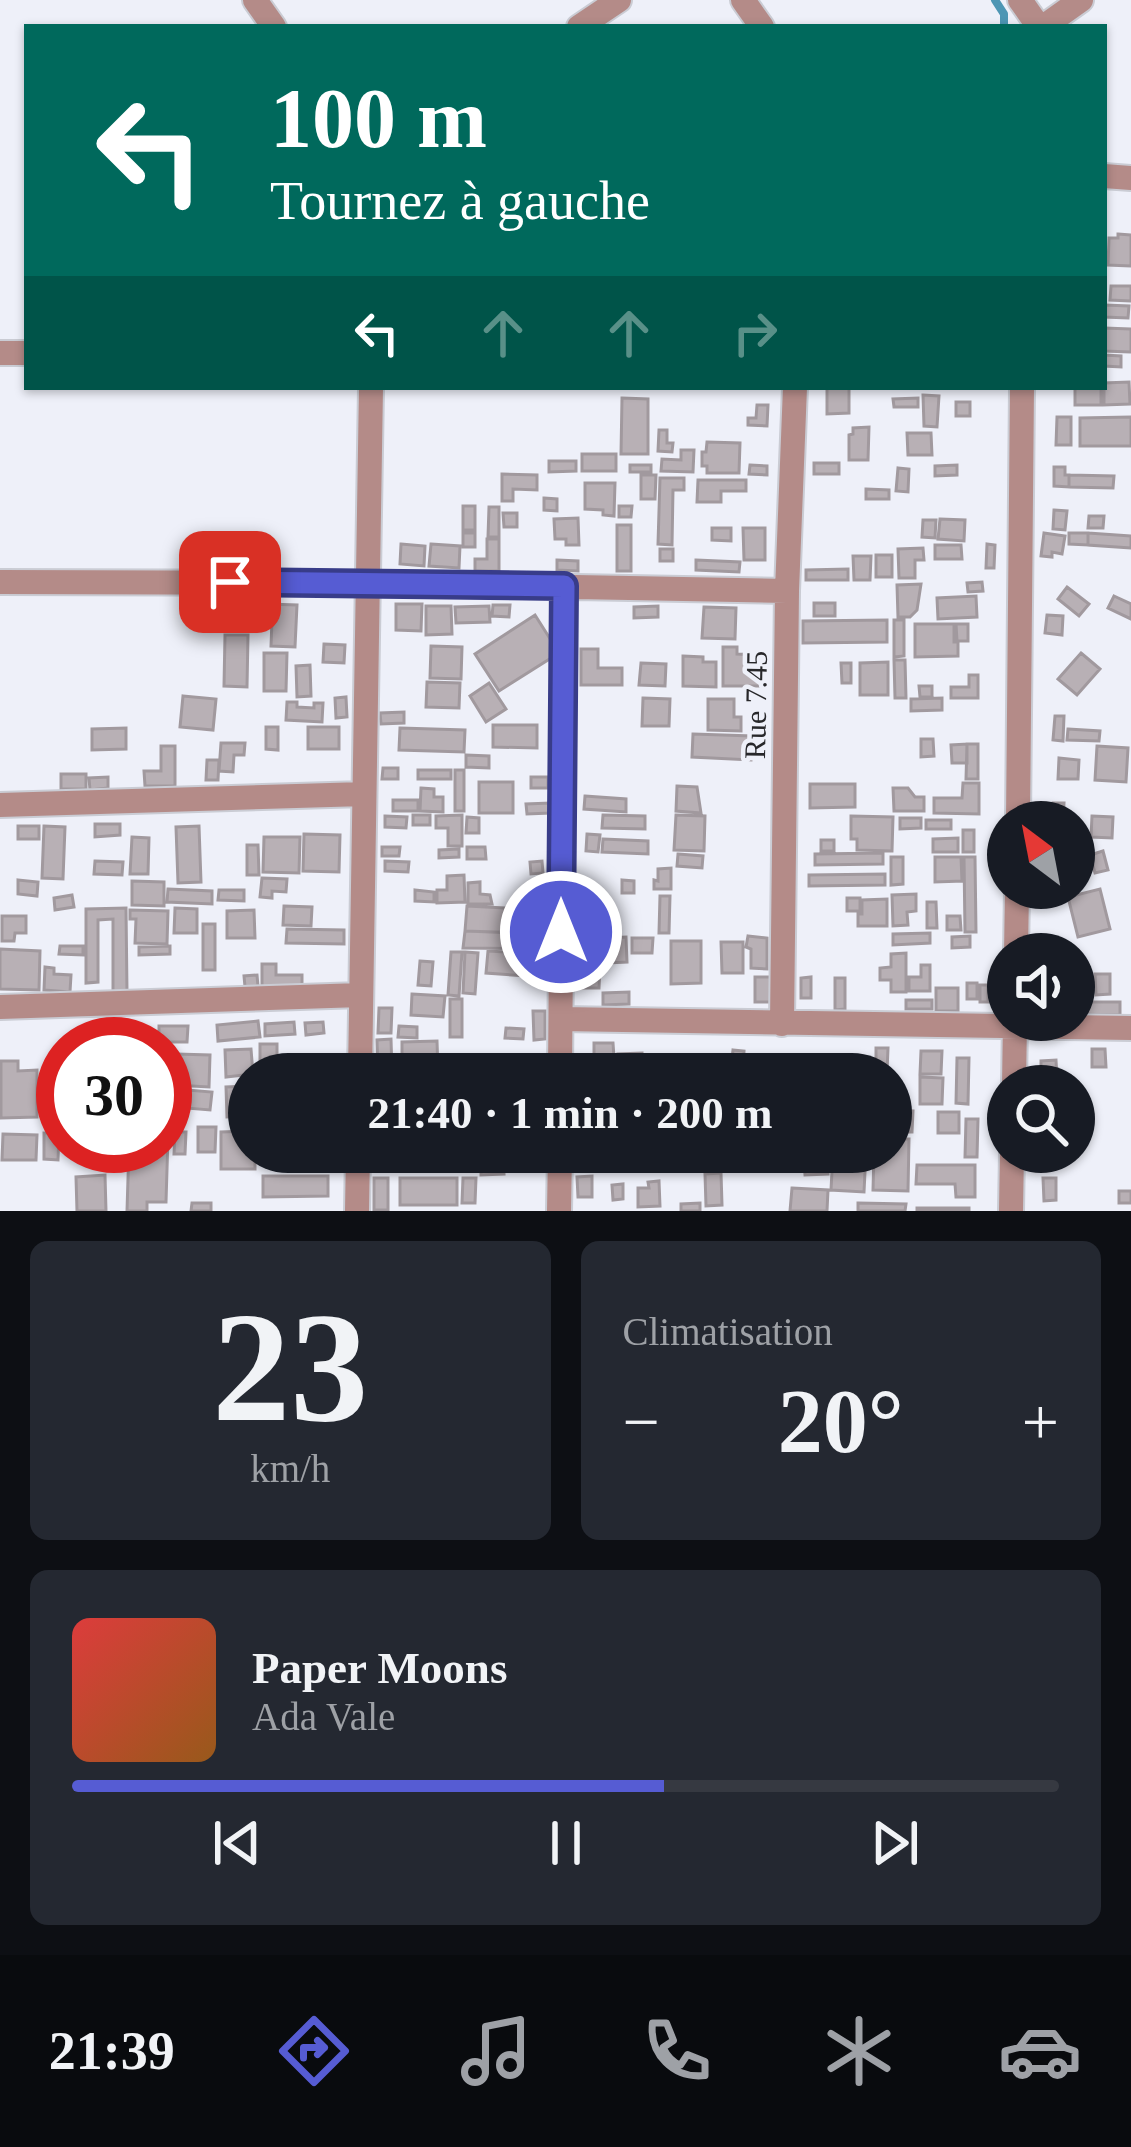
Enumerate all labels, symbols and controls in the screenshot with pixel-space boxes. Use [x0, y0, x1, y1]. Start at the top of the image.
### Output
icon: left [72, 72, 228, 228]
text: 100 m [270, 72, 487, 165]
text: Tournez à gauche [270, 171, 650, 231]
icon: left [344, 300, 410, 366]
icon: ahead [470, 300, 536, 366]
icon: ahead [596, 300, 662, 366]
icon: right [722, 300, 788, 366]
pin [179, 531, 281, 633]
icon: arrive [197, 549, 263, 615]
street label: Rue 7.45 [738, 651, 773, 759]
north arrow [987, 801, 1095, 909]
map controls [987, 801, 1095, 1173]
position arrow [498, 869, 624, 995]
button: sound [987, 933, 1095, 1041]
speed limit sign: 30 [36, 1017, 192, 1173]
button: search [987, 1065, 1095, 1173]
text: 21:40 · 1 min · 200 m [368, 1088, 773, 1138]
text: 23 [212, 1281, 368, 1454]
text: Climatisation [623, 1310, 833, 1353]
text: 20° [778, 1372, 904, 1471]
text: − [623, 1385, 660, 1458]
text: + [1022, 1385, 1059, 1458]
text: km/h [250, 1447, 330, 1490]
text: Paper Moons [252, 1643, 507, 1693]
text: Ada Vale [252, 1695, 395, 1738]
icon: previous [204, 1810, 270, 1876]
icon: pause [533, 1810, 599, 1876]
icon: next [862, 1810, 928, 1876]
icon: directions [272, 2009, 356, 2093]
icon: music [454, 2009, 538, 2093]
icon: phone [635, 2009, 719, 2093]
icon: climate [817, 2009, 901, 2093]
icon: car [998, 2009, 1082, 2093]
text: 21:39 [49, 2021, 175, 2081]

